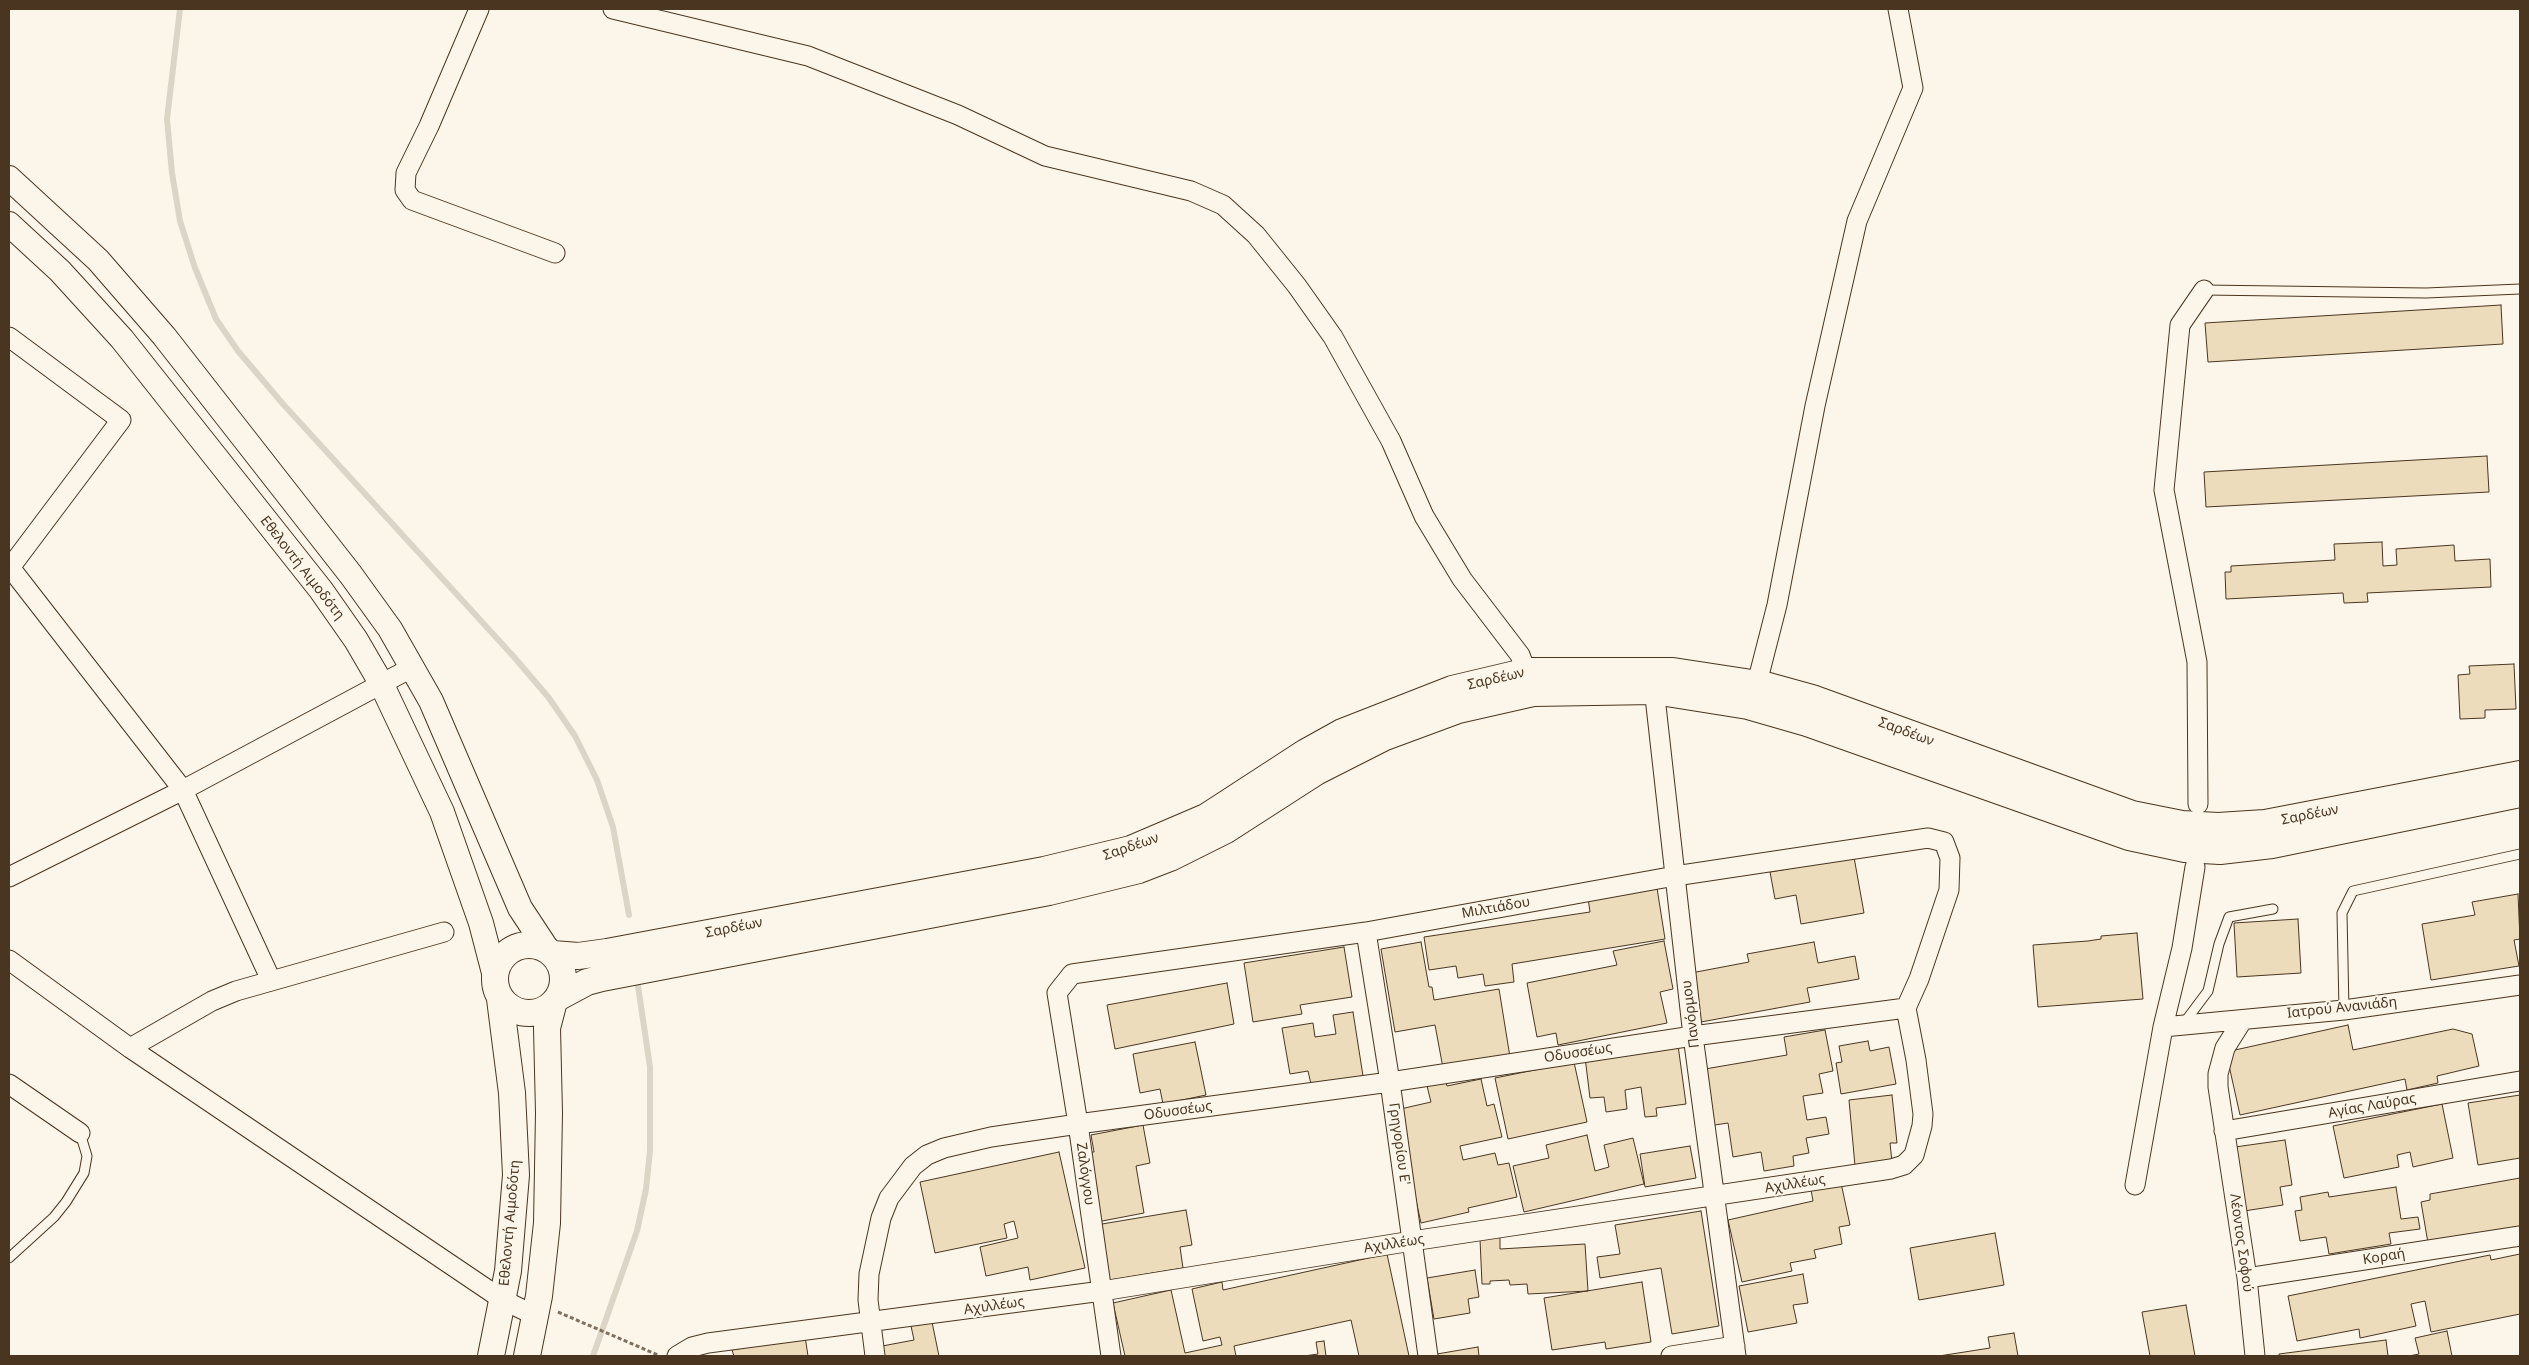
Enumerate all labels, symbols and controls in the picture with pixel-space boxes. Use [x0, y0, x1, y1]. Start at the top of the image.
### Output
street label: Εθελοντή Αιμοδότη [256, 513, 348, 623]
street label: Σαρδέων [1466, 664, 1526, 694]
street label: Σαρδέων [1876, 714, 1936, 750]
street label: Σαρδέων [2280, 801, 2340, 829]
street label: Σαρδέων [1101, 830, 1161, 864]
street label: Μιλτιάδου [1460, 894, 1532, 922]
street label: Σαρδέων [704, 914, 764, 942]
street label: Πανόρμου [1679, 979, 1703, 1049]
street label: Ιατρού Ανανιάδη [2286, 994, 2398, 1022]
street label: Οδυσσέως [1543, 1039, 1613, 1067]
street label: Αγίας Λαύρας [2327, 1090, 2417, 1122]
street label: Οδυσσέως [1143, 1098, 1213, 1124]
street label: Γρηγορίου Ε' [1385, 1102, 1413, 1186]
street label: Ζαλόγγου [1072, 1142, 1098, 1206]
street label: Εθελοντή Αιμοδότη [496, 1159, 524, 1287]
street label: Αχιλλέως [1764, 1171, 1826, 1197]
street label: Λέοντος Σοφού [2226, 1193, 2256, 1293]
street label: Αχιλλέως [1363, 1231, 1425, 1257]
street label: Κοραή [2362, 1245, 2406, 1269]
street label: Αχιλλέως [963, 1293, 1025, 1319]

